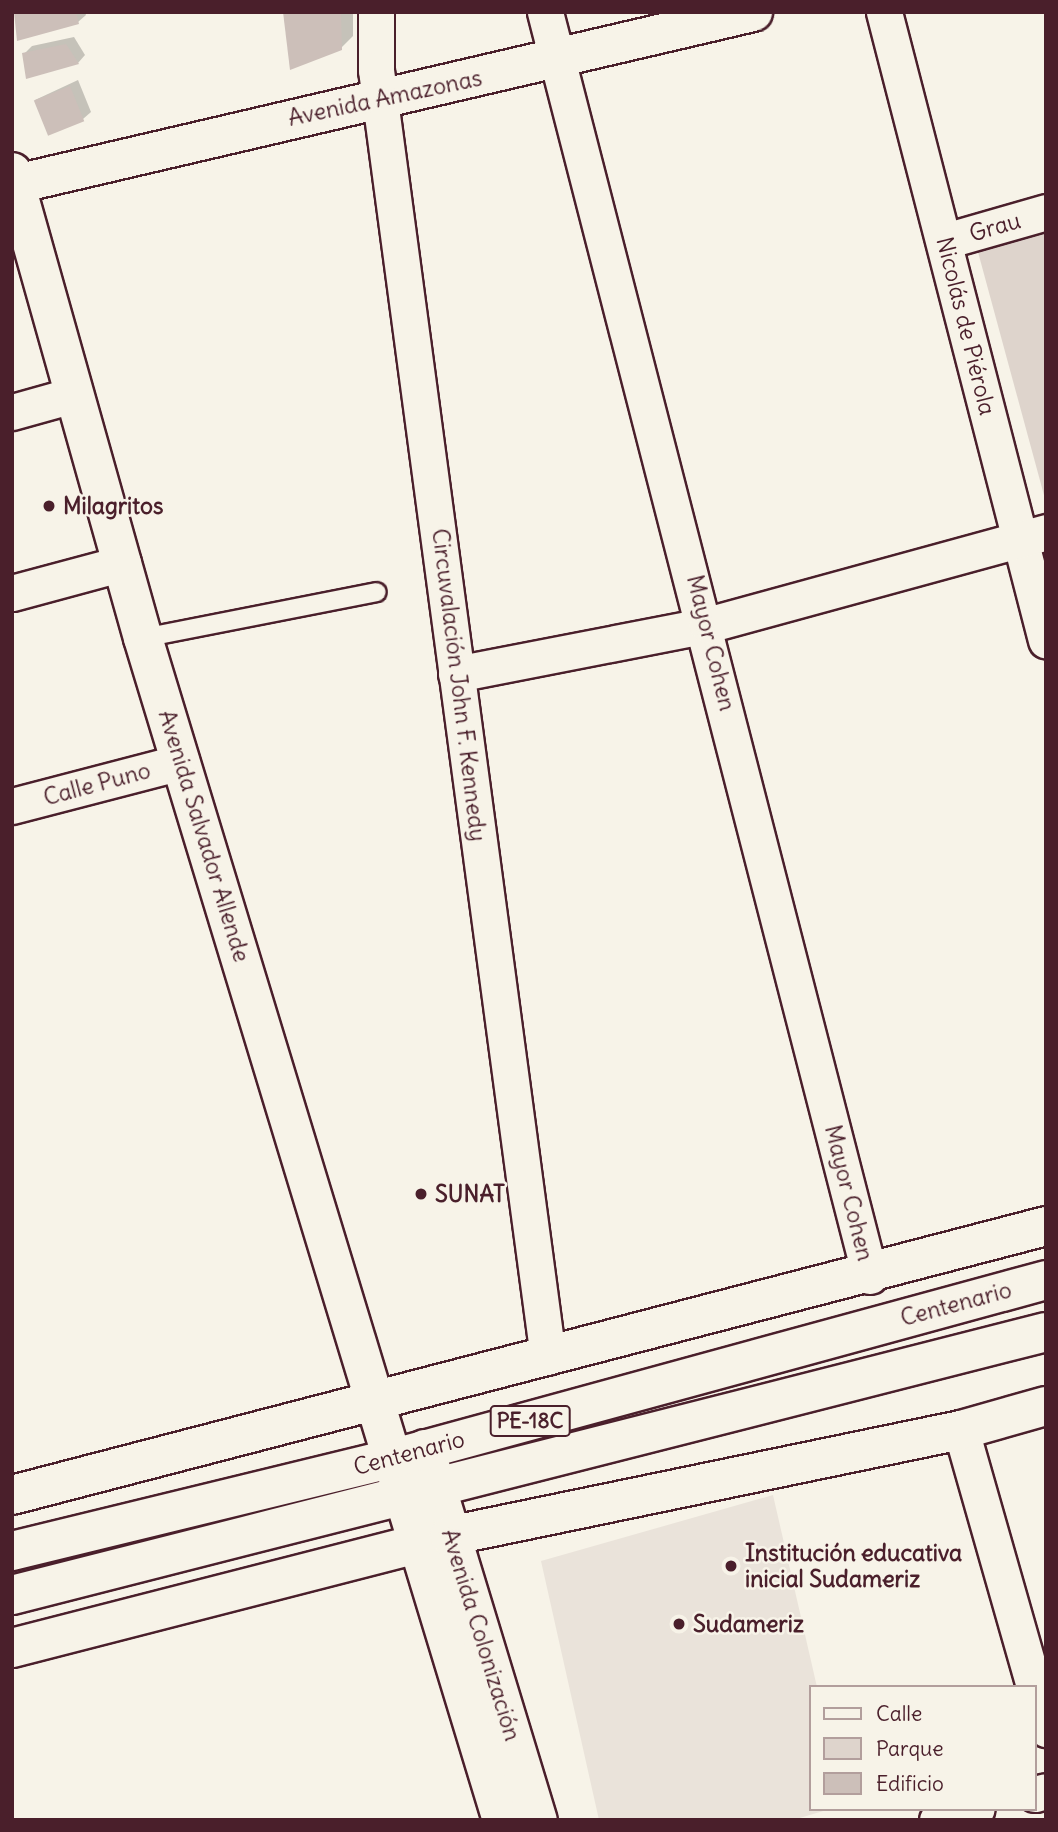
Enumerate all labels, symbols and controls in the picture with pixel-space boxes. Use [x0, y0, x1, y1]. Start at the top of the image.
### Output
street label: Avenida Amazonas [286, 64, 484, 132]
street label: Grau [966, 207, 1024, 247]
street label: Nicolás de Piérola [931, 234, 1001, 418]
place label: Milagritos [63, 492, 163, 520]
marker: Milagritos [41, 498, 57, 514]
street label: Circuvalación John F. Kennedy [426, 527, 492, 843]
street label: Mayor Cohen [681, 572, 741, 714]
street label: Avenida Salvador Allende [153, 707, 255, 965]
street label: Calle Puno [40, 756, 154, 812]
street label: Mayor Cohen [819, 1122, 879, 1264]
place label: SUNAT [435, 1180, 505, 1208]
marker: SUNAT [413, 1186, 429, 1202]
street label: Centenario [897, 1276, 1015, 1332]
road number: PE-18C [488, 1404, 572, 1438]
street label: Centenario [350, 1425, 468, 1481]
street label: Avenida Colonización [436, 1526, 526, 1744]
place label: Institución educativa inicial Sudameriz [745, 1539, 962, 1593]
marker: Institución educativa inicial Sudameriz [723, 1558, 739, 1574]
place label: Sudameriz [693, 1610, 804, 1638]
marker: Sudameriz [671, 1616, 687, 1632]
legend [810, 1685, 1037, 1811]
text: Calle [876, 1700, 922, 1727]
text: Parque [876, 1735, 944, 1762]
text: Edificio [876, 1770, 944, 1797]

